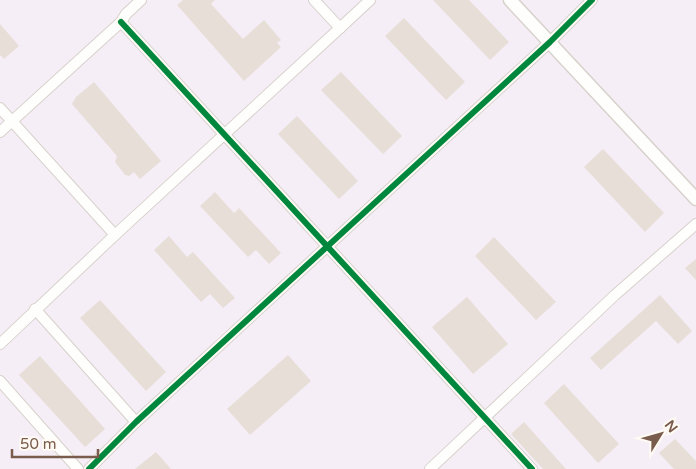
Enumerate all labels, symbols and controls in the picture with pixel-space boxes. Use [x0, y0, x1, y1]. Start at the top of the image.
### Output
north arrow [636, 409, 686, 459]
text: N [661, 417, 681, 436]
scale bar [12, 426, 99, 458]
text: 50 m [20, 435, 57, 453]

